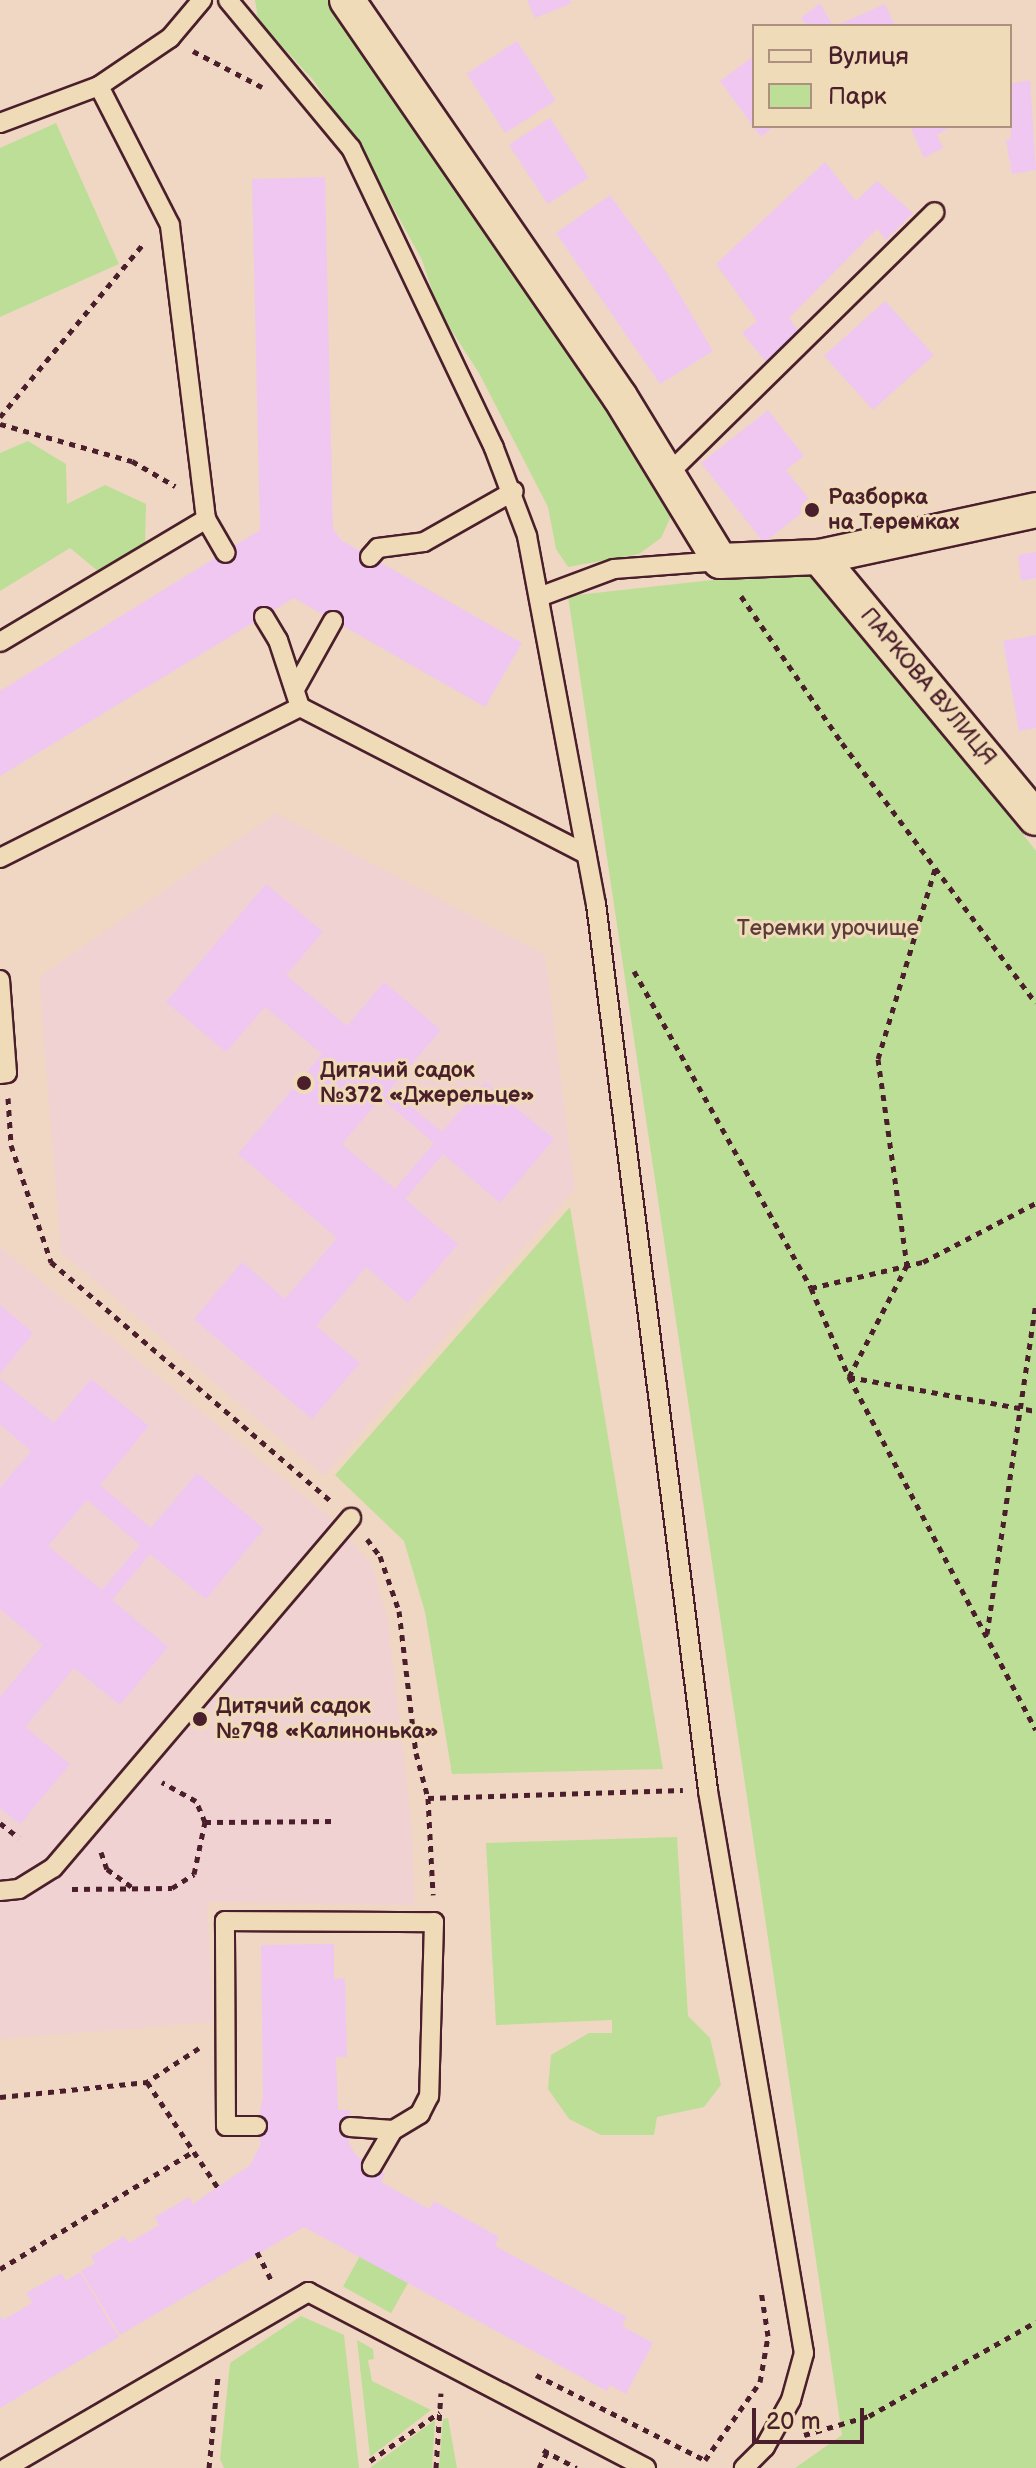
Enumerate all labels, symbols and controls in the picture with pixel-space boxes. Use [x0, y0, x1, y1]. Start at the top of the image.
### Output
legend [752, 24, 1012, 128]
text: Вулиця [828, 42, 909, 71]
text: Парк [828, 82, 886, 111]
place label: Разборка на Теремках [828, 484, 959, 536]
marker: Разборка на Теремках [803, 501, 821, 519]
street label: ПАРКОВА ВУЛИЦЯ [854, 603, 1002, 771]
park label: Теремки урочище [737, 916, 919, 942]
place label: Дитячий садок №372 «Джерельце» [320, 1057, 535, 1108]
marker: Дитячий садок №372 «Джерельце» [295, 1074, 313, 1092]
place label: Дитячий садок №798 «Калинонька» [216, 1693, 439, 1744]
marker: Дитячий садок №798 «Калинонька» [191, 1710, 209, 1728]
scale bar [756, 2392, 868, 2442]
text: 20 m [766, 2407, 821, 2436]

